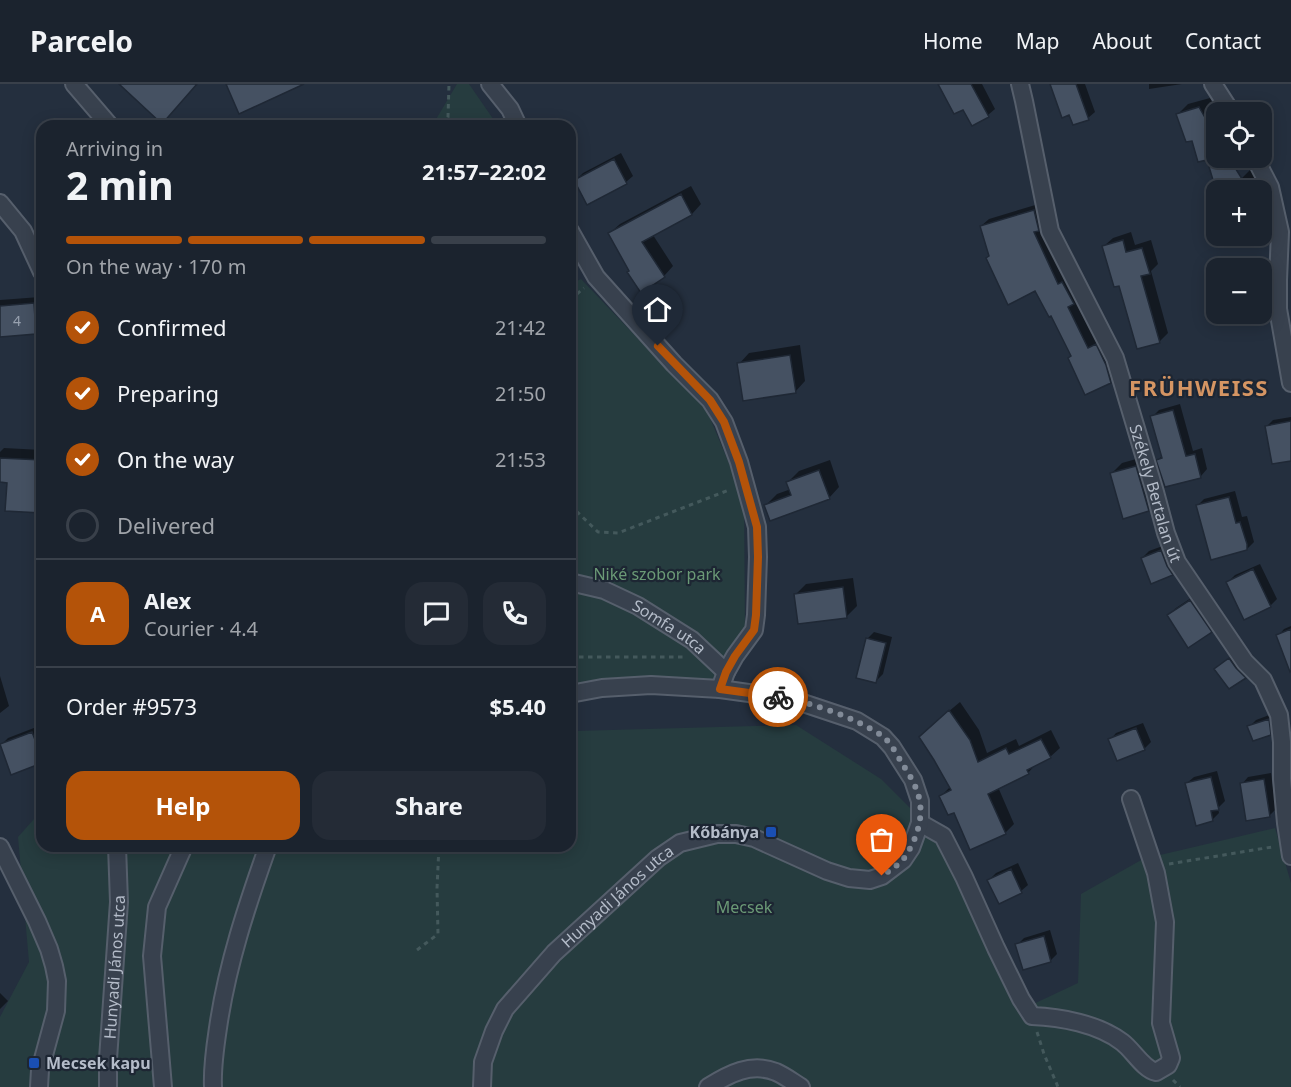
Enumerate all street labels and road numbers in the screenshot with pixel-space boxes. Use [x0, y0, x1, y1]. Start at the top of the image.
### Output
street label: Székely Bertalan út [1124, 422, 1187, 566]
street label: Somfa utca [629, 594, 711, 659]
street label: Hunyadi János utca [556, 840, 678, 952]
street label: Hunyadi János utca [98, 895, 130, 1040]

